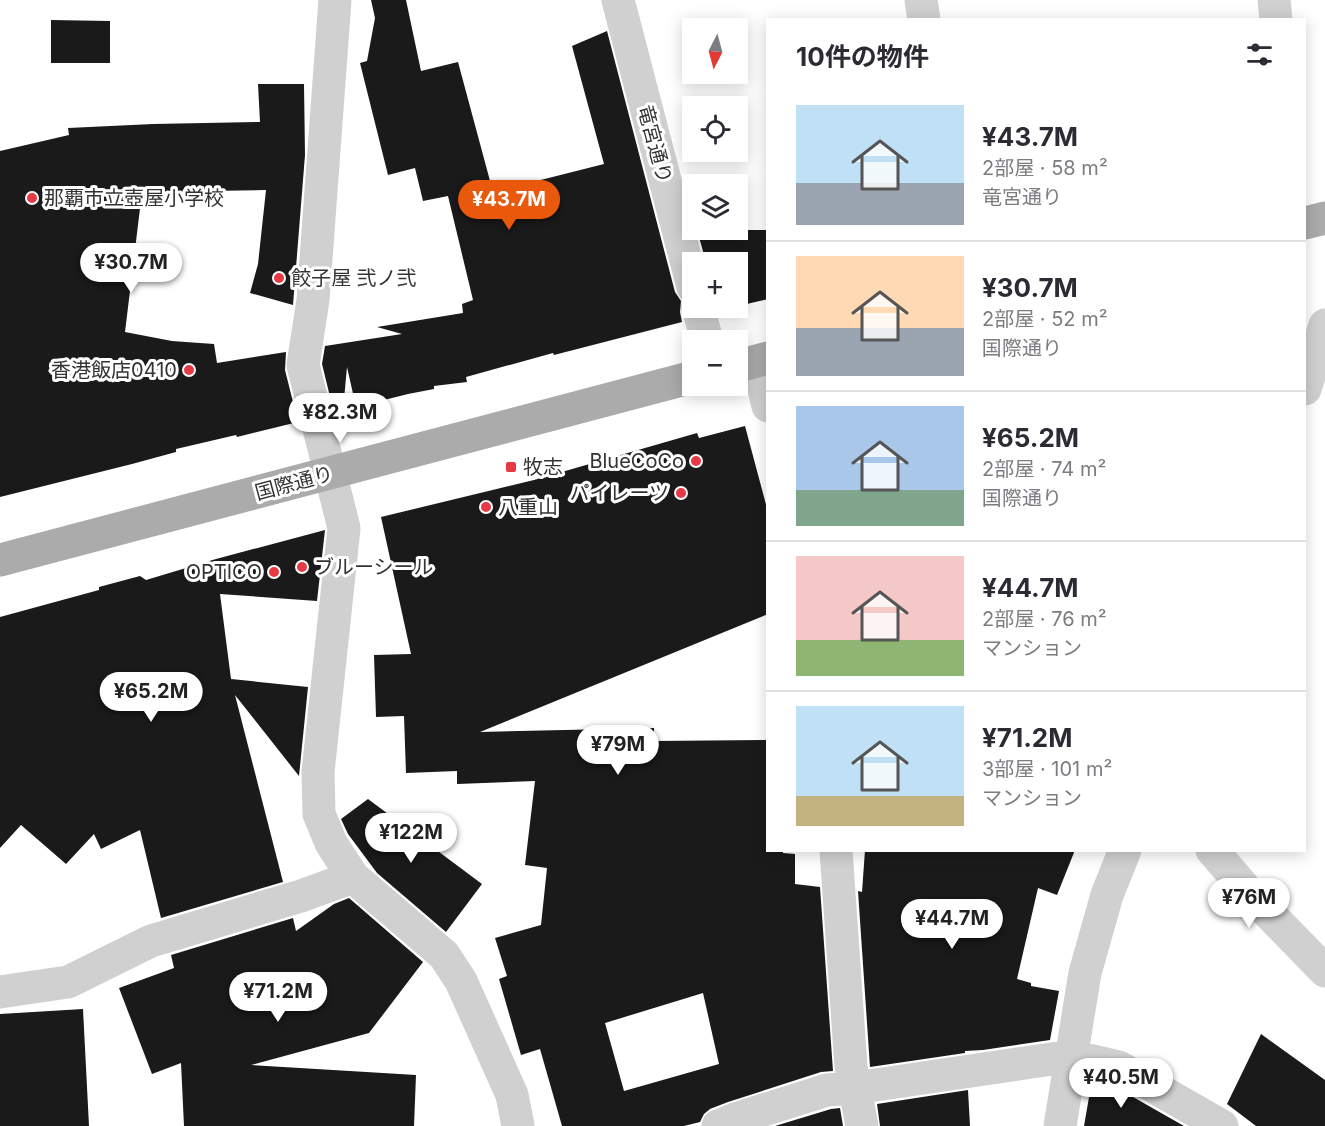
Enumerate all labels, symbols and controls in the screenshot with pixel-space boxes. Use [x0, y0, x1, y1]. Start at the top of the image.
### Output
north arrow [682, 18, 748, 84]
map controls [682, 18, 748, 396]
icon: filters [1243, 38, 1276, 71]
text: 10件の物件 [796, 41, 929, 72]
button: locate [682, 96, 748, 162]
street label: 竜宮通り [633, 102, 677, 186]
text: ¥43.7M [982, 121, 1078, 152]
icon: home [844, 129, 916, 201]
text: 2部屋 · 58 m² [982, 156, 1108, 180]
button: layers [682, 174, 748, 240]
pin: ¥43.7M [460, 180, 558, 231]
text: 竜宮通り [982, 185, 1062, 209]
place label: 那覇市立壺屋小学校 [44, 186, 224, 210]
text: ¥43.7M [472, 187, 546, 211]
marker: 那覇市立壺屋小学校 [25, 191, 39, 205]
pin: ¥30.7M [82, 243, 180, 294]
text: ¥30.7M [94, 250, 168, 274]
button: + [682, 252, 748, 318]
place label: 餃子屋 弐ノ弐 [291, 266, 417, 290]
marker: 餃子屋 弐ノ弐 [272, 271, 286, 285]
text: ¥30.7M [982, 272, 1078, 303]
icon: home [844, 280, 916, 352]
text: 2部屋 · 52 m² [982, 307, 1108, 331]
button: − [682, 330, 748, 396]
text: 国際通り [982, 336, 1062, 360]
place label: 香港飯店0410 [51, 358, 177, 382]
marker: 香港飯店0410 [182, 363, 196, 377]
pin: ¥82.3M [291, 393, 389, 444]
text: ¥82.3M [303, 400, 377, 424]
text: ¥65.2M [982, 422, 1079, 453]
icon: home [844, 430, 916, 502]
place label: BlueCoCo [589, 449, 684, 473]
marker: BlueCoCo [689, 454, 703, 468]
place label: 牧志 [523, 455, 563, 479]
text: 2部屋 · 74 m² [982, 457, 1106, 481]
marker: 牧志 [504, 460, 518, 474]
street label: 国際通り [252, 461, 336, 505]
place label: パイレーツ [569, 481, 669, 505]
marker: パイレーツ [674, 486, 688, 500]
text: 国際通り [982, 486, 1062, 510]
place label: 八重山 [498, 495, 558, 519]
marker: 八重山 [479, 500, 493, 514]
place label: ブルーシール [314, 555, 434, 579]
place label: OPTICO [186, 560, 262, 584]
marker: ブルーシール [295, 560, 309, 574]
marker: OPTICO [267, 565, 281, 579]
text: ¥44.7M [982, 572, 1078, 603]
icon: home [844, 580, 916, 652]
text: 2部屋 · 76 m² [982, 607, 1107, 631]
text: マンション [982, 636, 1082, 660]
pin: ¥65.2M [102, 672, 200, 723]
text: ¥65.2M [114, 679, 188, 703]
text: ¥71.2M [982, 722, 1072, 753]
pin: ¥79M [582, 725, 654, 776]
icon: home [844, 730, 916, 802]
text: ¥79M [591, 732, 645, 756]
text: 3部屋 · 101 m² [982, 757, 1112, 781]
text: マンション [982, 786, 1082, 810]
pin: ¥122M [369, 813, 453, 864]
text: ¥122M [379, 820, 443, 844]
pin: ¥76M [1213, 878, 1285, 929]
text: ¥76M [1222, 885, 1276, 909]
pin: ¥44.7M [903, 899, 1001, 950]
text: ¥44.7M [915, 906, 989, 930]
pin: ¥71.2M [229, 972, 327, 1023]
text: ¥71.2M [243, 979, 313, 1003]
pin: ¥40.5M [1072, 1058, 1170, 1109]
text: ¥40.5M [1083, 1065, 1159, 1089]

